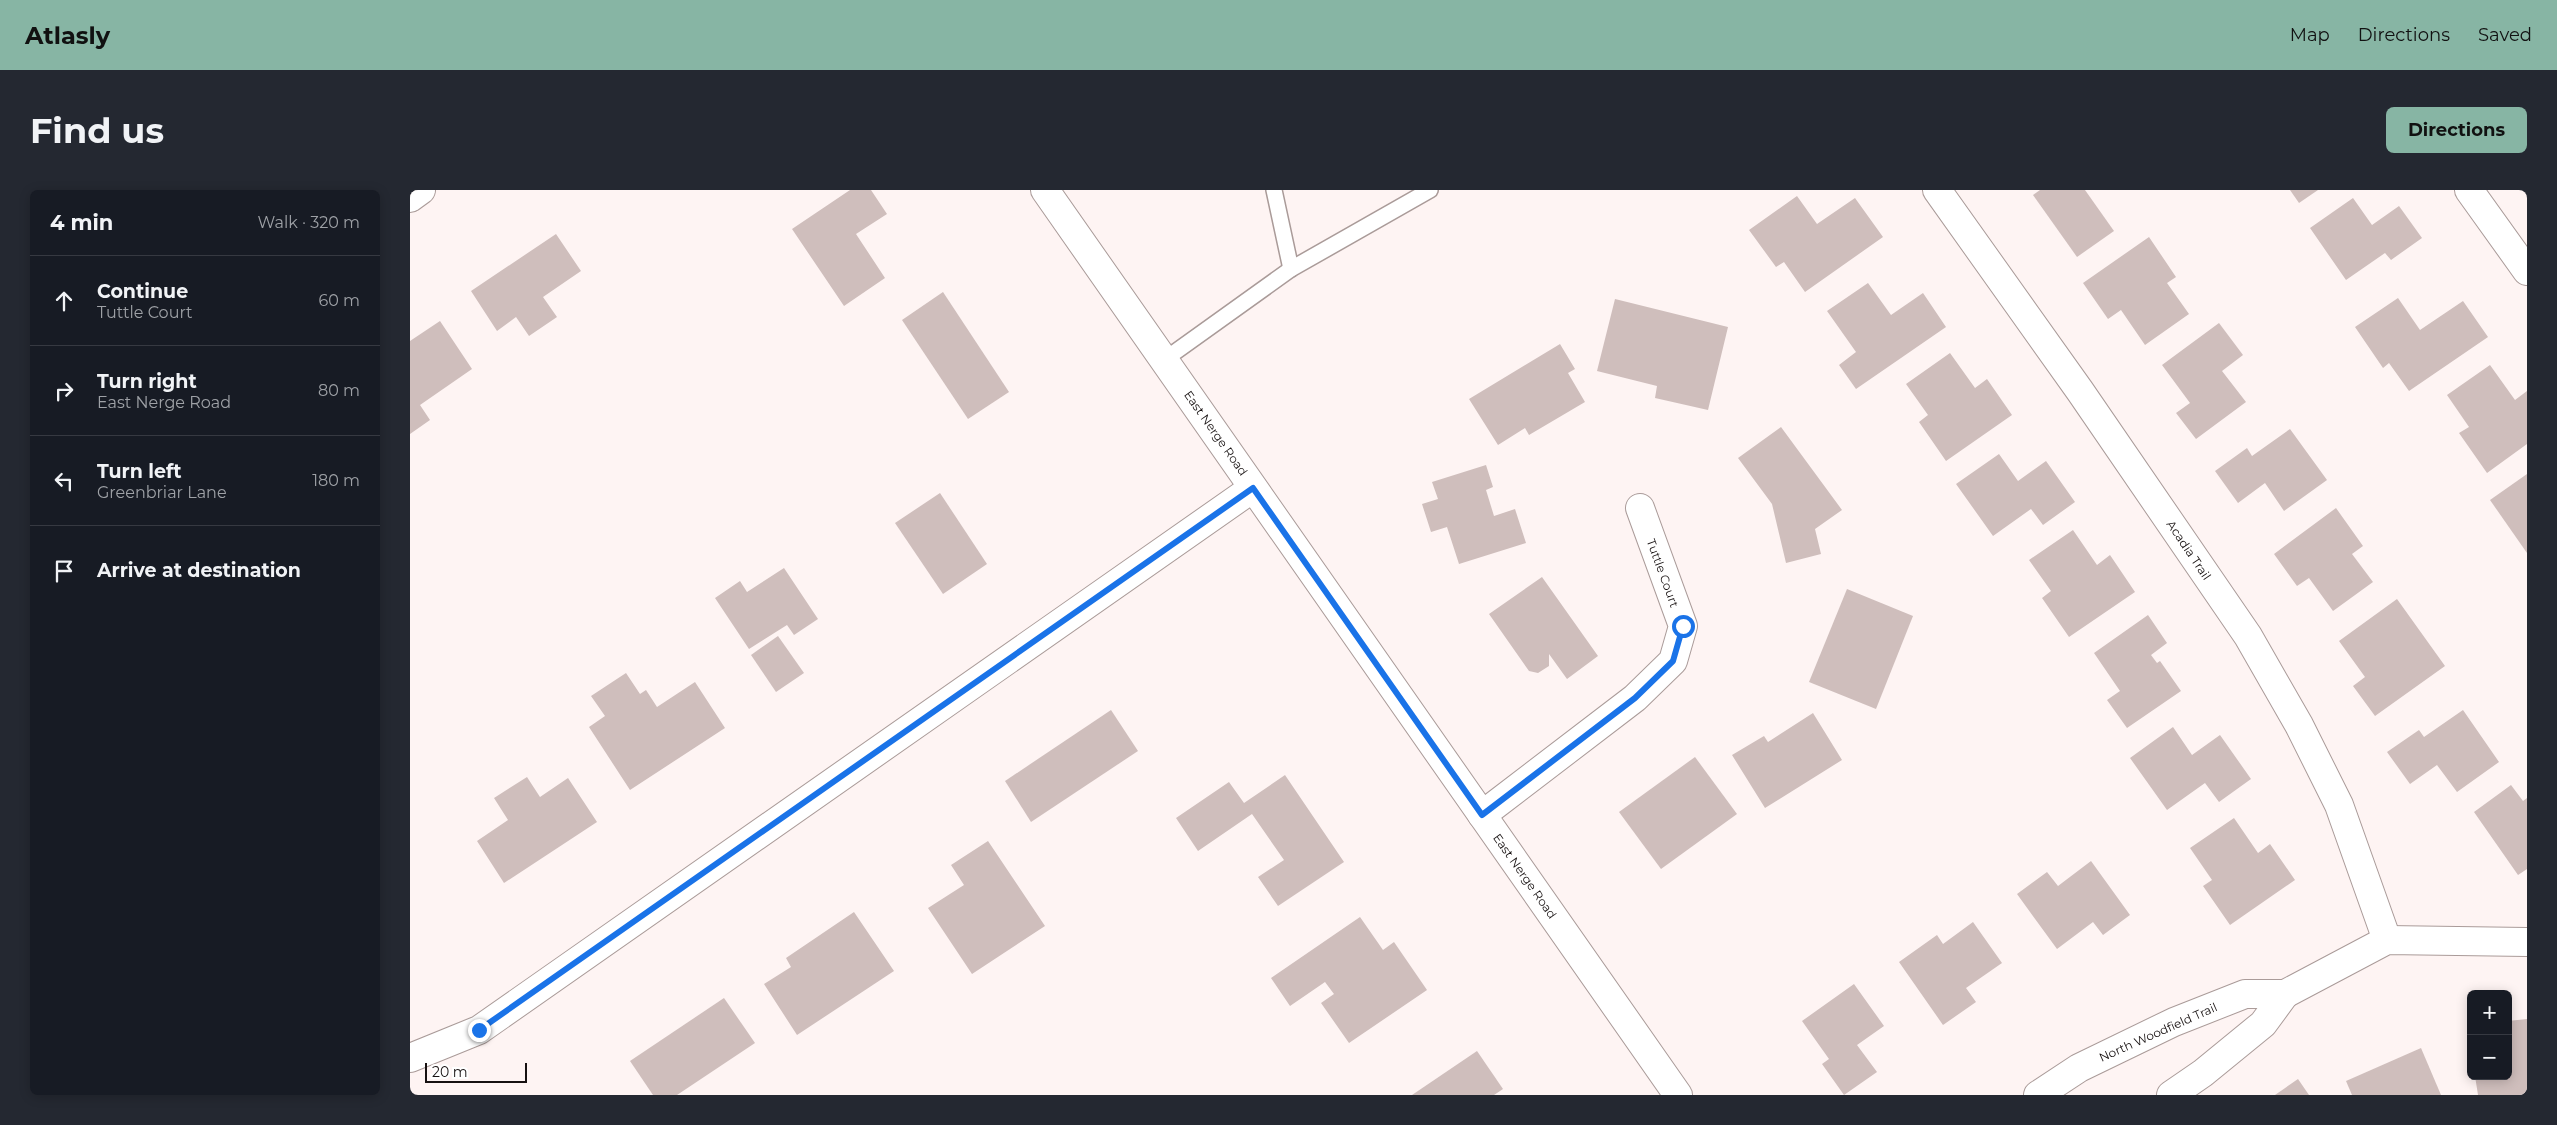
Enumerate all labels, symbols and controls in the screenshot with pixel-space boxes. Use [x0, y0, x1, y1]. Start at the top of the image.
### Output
text: Atlasly [25, 21, 110, 50]
text: Map [2290, 24, 2330, 46]
text: Directions [2358, 24, 2450, 46]
text: Saved [2478, 24, 2532, 46]
button: Directions [2386, 107, 2527, 153]
text: Find us [30, 109, 164, 152]
text: 4 min [50, 210, 113, 235]
text: Walk · 320 m [258, 213, 360, 232]
text: Continue [97, 280, 188, 303]
icon: ahead [50, 287, 78, 315]
text: 60 m [318, 291, 360, 310]
text: Tuttle Court [97, 303, 193, 322]
text: Turn right [97, 370, 197, 393]
icon: right [50, 377, 78, 405]
text: 80 m [318, 381, 360, 400]
street label: East Nerge Road [1181, 388, 1251, 478]
text: East Nerge Road [97, 393, 231, 412]
text: Turn left [97, 460, 182, 483]
icon: left [50, 467, 78, 495]
text: 180 m [312, 471, 360, 490]
text: Greenbriar Lane [97, 483, 227, 502]
street label: Acadia Trail [2164, 517, 2214, 583]
street label: Tuttle Court [1644, 537, 1682, 609]
icon: arrive [50, 557, 78, 585]
text: Arrive at destination [97, 559, 301, 582]
route start [1672, 615, 1695, 638]
street label: East Nerge Road [1490, 831, 1560, 921]
map controls [2467, 990, 2512, 1080]
button: + [2467, 990, 2512, 1035]
street label: North Woodfield Trail [2097, 999, 2219, 1065]
route end [468, 1019, 491, 1042]
button: − [2467, 1035, 2512, 1080]
scale bar [425, 1060, 528, 1083]
text: 20 m [432, 1063, 468, 1081]

